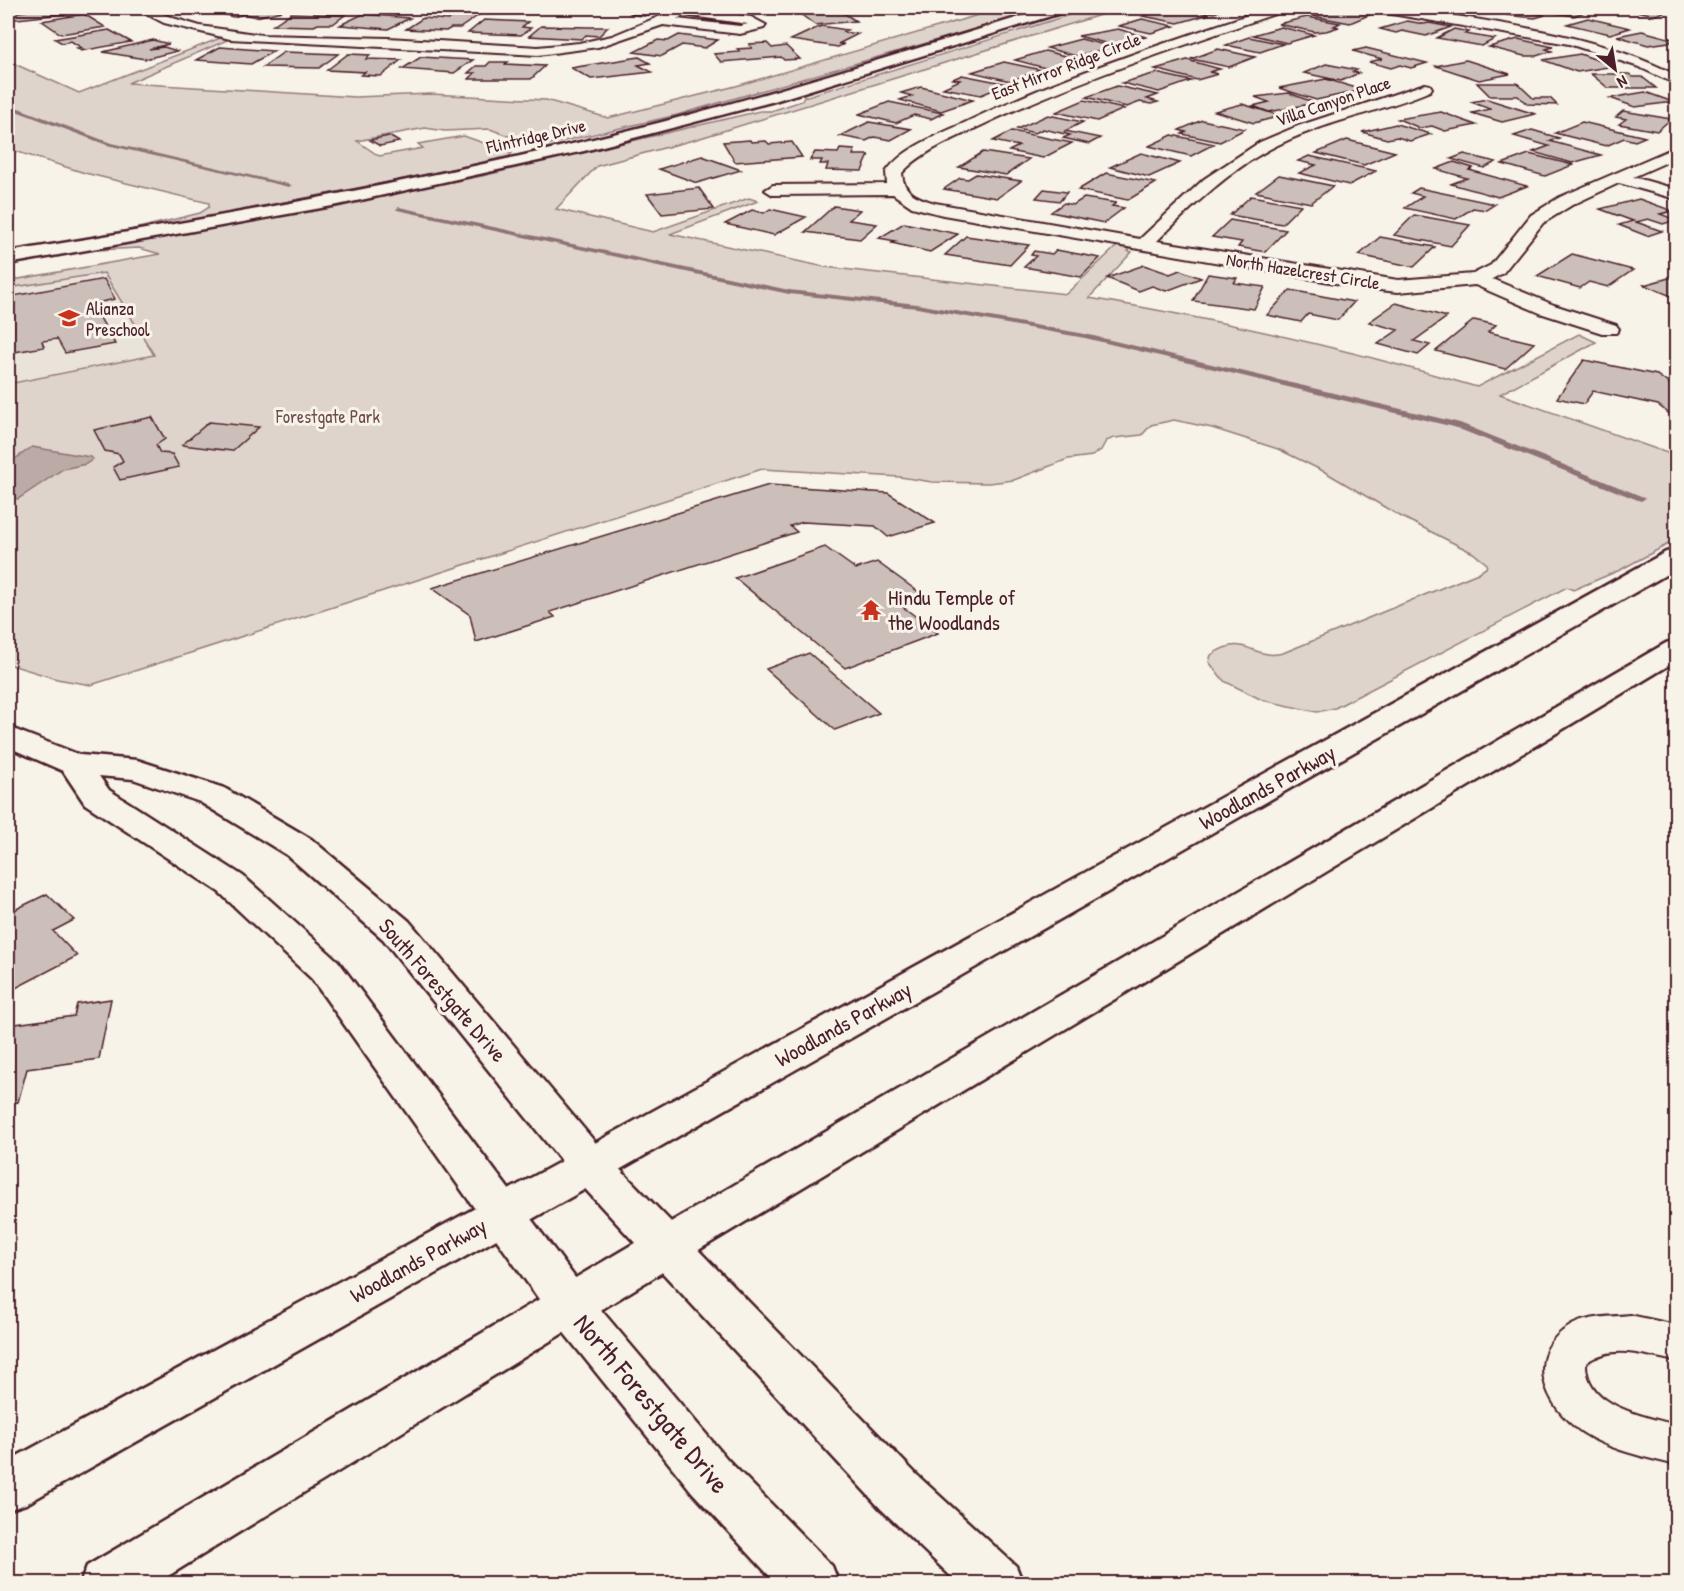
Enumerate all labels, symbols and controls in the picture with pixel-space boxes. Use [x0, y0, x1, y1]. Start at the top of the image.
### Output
street label: East Mirror Ridge Circle [988, 26, 1144, 106]
north arrow [1585, 39, 1645, 99]
street label: Villa Canyon Place [1272, 70, 1394, 132]
text: N [1613, 70, 1632, 94]
street label: Flintridge Drive [483, 112, 588, 160]
street label: North Hazelcrest Circle [1225, 247, 1381, 295]
place label: Alianza Preschool [86, 296, 150, 342]
school or university icon: Alianza Preschool [57, 306, 81, 330]
park label: Forestgate Park [275, 404, 380, 429]
place label: Hindu Temple of the Woodlands [888, 582, 1016, 637]
temple icon: Hindu Temple of the Woodlands [859, 598, 883, 622]
street label: Woodlands Parkway [1194, 737, 1340, 837]
street label: South Forestgate Drive [372, 912, 514, 1068]
street label: Woodlands Parkway [770, 974, 916, 1074]
street label: Woodlands Parkway [345, 1210, 491, 1310]
street label: North Forestgate Drive [565, 1306, 738, 1501]

